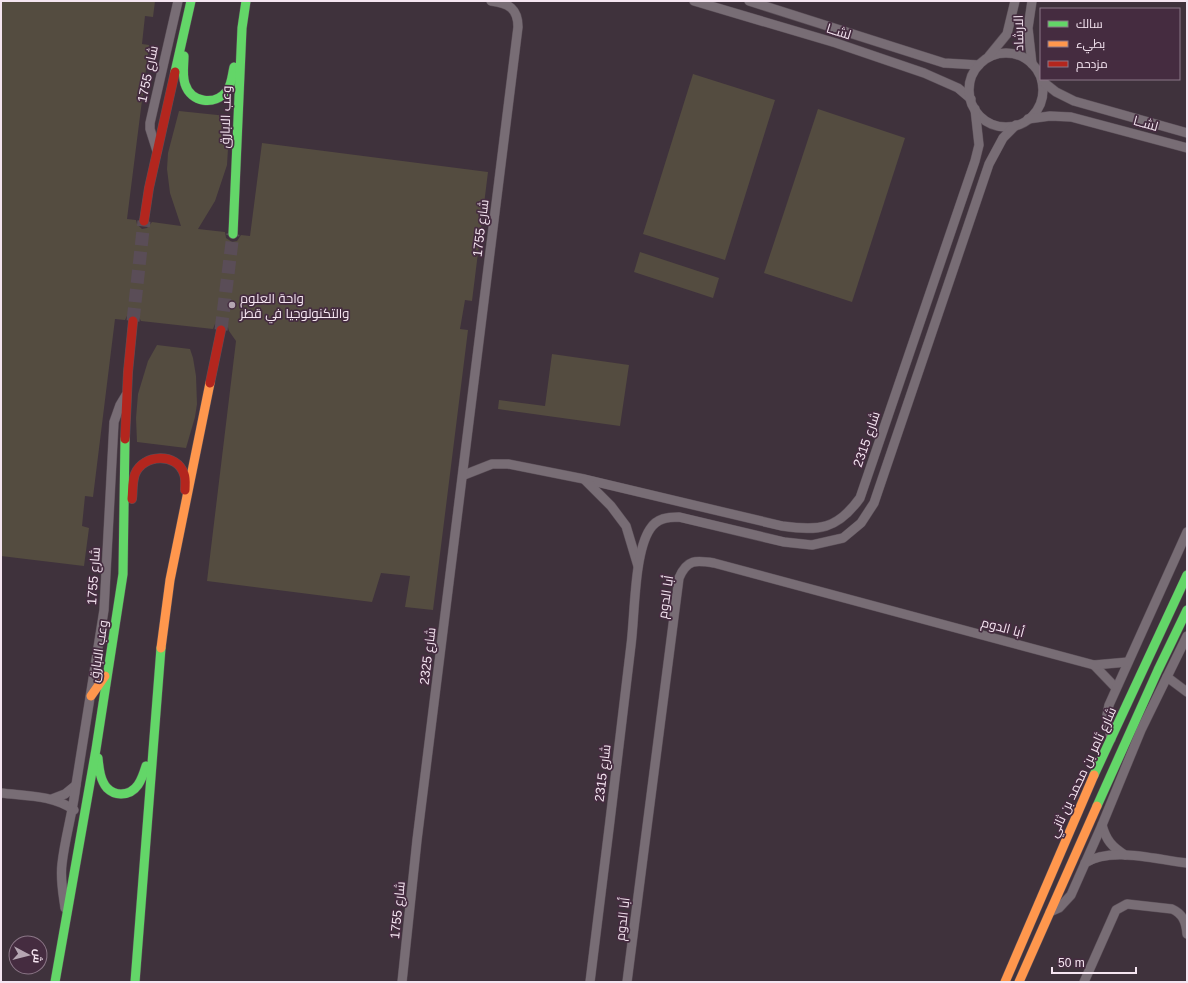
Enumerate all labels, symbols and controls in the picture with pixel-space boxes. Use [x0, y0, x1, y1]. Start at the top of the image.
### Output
legend [1040, 8, 1180, 80]
street label: الارشاد [1011, 15, 1026, 51]
text: سالك [1076, 17, 1103, 31]
street label: لشــا [825, 21, 853, 42]
text: بطيء [1076, 37, 1105, 54]
street label: شارع 1755 [134, 44, 162, 104]
text: مزدحم [1076, 57, 1108, 72]
street label: وعب الابارق [217, 85, 234, 149]
street label: لشــا [1132, 113, 1160, 134]
street label: شارع 1755 [470, 199, 492, 258]
place label: واحة العلوم والتكنولوجيا في قطر [239, 291, 349, 324]
marker: واحة العلوم والتكنولوجيا في قطر [227, 300, 237, 310]
street label: شارع 2315 [850, 409, 884, 469]
street label: شارع 1755 [84, 547, 104, 605]
street label: أبا الدوم [654, 574, 678, 620]
street label: أبا الدوم [979, 614, 1027, 642]
street label: وعب الابارق [86, 619, 111, 683]
street label: شارع 2325 [417, 627, 439, 686]
street label: شارع ثامر بن محمد بن ثاني [1046, 705, 1122, 841]
street label: شارع 2315 [592, 744, 614, 803]
street label: شارع 1755 [387, 881, 409, 940]
street label: أبا الدوم [611, 896, 635, 942]
north arrow [8, 935, 48, 975]
text: ش [30, 948, 45, 964]
scale bar [1052, 949, 1136, 975]
text: 50 m [1058, 956, 1085, 970]

